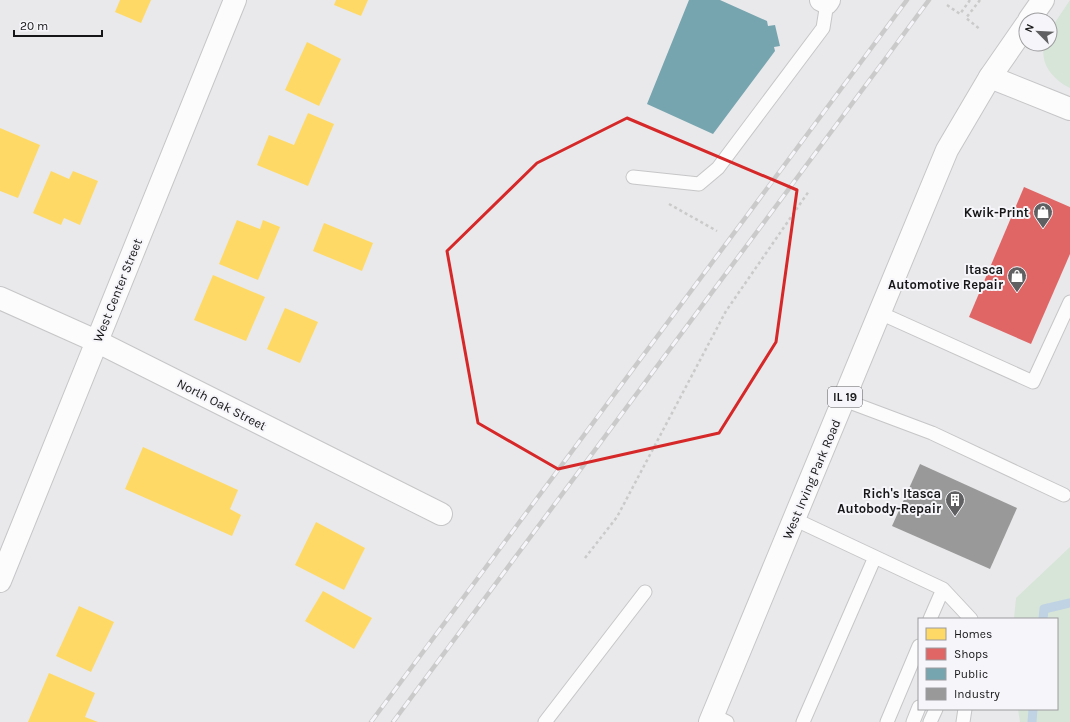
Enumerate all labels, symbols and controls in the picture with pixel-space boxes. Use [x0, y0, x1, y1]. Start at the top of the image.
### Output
scale bar [14, 12, 102, 38]
north arrow [1018, 12, 1058, 52]
text: 20 m [20, 19, 48, 33]
text: N [1022, 22, 1037, 34]
shop icon: Kwik-Print [1032, 201, 1054, 229]
place label: Kwik-Print [964, 205, 1029, 220]
street label: West Center Street [90, 236, 145, 344]
place label: Itasca Automotive Repair [888, 262, 1004, 292]
shop icon: Itasca Automotive Repair [1006, 265, 1028, 293]
street label: North Oak Street [175, 375, 269, 433]
road number: IL 19 [828, 387, 862, 407]
street label: West Irving Park Road [779, 417, 844, 542]
place label: Rich's Itasca Autobody-Repair [837, 486, 942, 516]
building icon: Rich's Itasca Autobody-Repair [944, 489, 966, 517]
legend [918, 618, 1058, 710]
text: Homes [954, 627, 992, 641]
text: Shops [954, 647, 988, 661]
text: Public [954, 667, 988, 681]
text: Industry [954, 687, 1000, 701]

